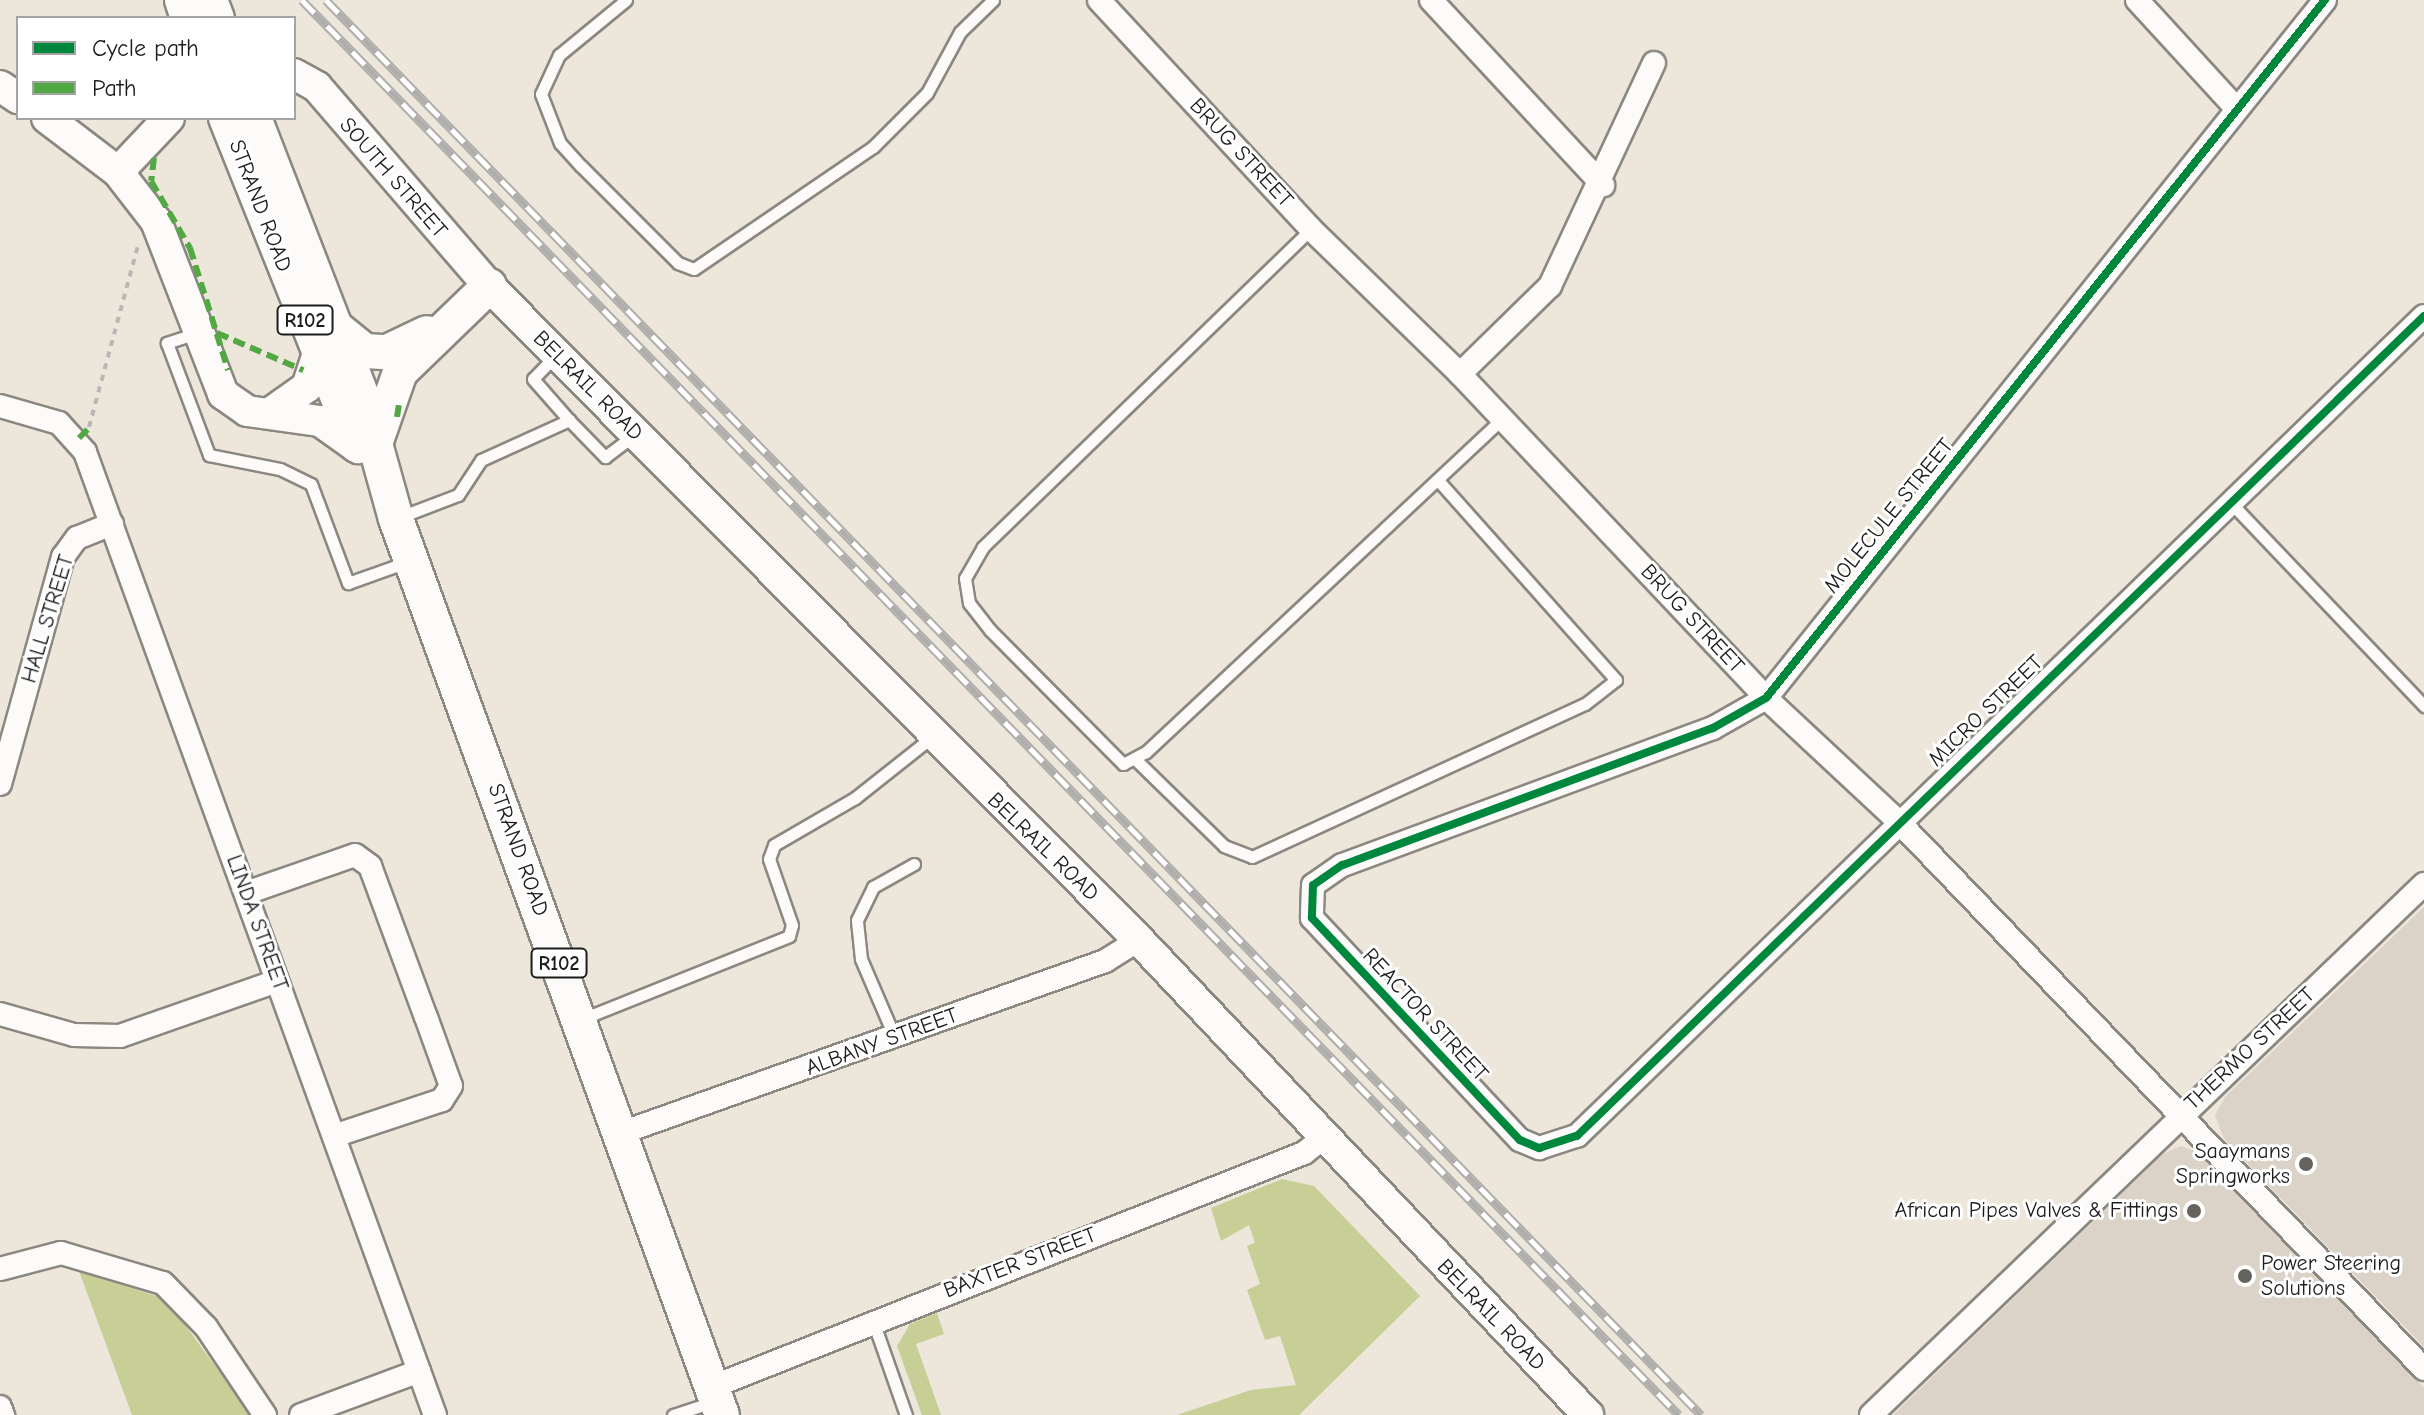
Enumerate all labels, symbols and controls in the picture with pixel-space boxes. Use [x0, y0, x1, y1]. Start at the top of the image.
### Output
legend [16, 16, 296, 120]
text: Cycle path [92, 34, 199, 62]
text: Path [92, 74, 137, 102]
street label: BRUG STREET [1184, 93, 1298, 213]
street label: SOUTH STREET [334, 112, 452, 244]
street label: STRAND ROAD [223, 136, 297, 276]
road number: R102 [275, 304, 335, 336]
street label: BELRAIL ROAD [528, 326, 648, 446]
street label: MOLECULE STREET [1818, 433, 1960, 599]
street label: HALL STREET [16, 552, 80, 686]
street label: BRUG STREET [1635, 559, 1749, 679]
street label: MICRO STREET [1923, 650, 2049, 772]
street label: STRAND ROAD [482, 780, 554, 920]
street label: BELRAIL ROAD [982, 787, 1104, 907]
street label: LINDA STREET [220, 851, 294, 995]
street label: REACTOR STREET [1357, 943, 1493, 1087]
road number: R102 [529, 947, 589, 979]
street label: THERMO STREET [2179, 982, 2321, 1116]
street label: ALBANY STREET [802, 1002, 962, 1082]
place label: Saaymans Springworks [2176, 1138, 2290, 1190]
marker: Saaymans Springworks [2297, 1155, 2315, 1173]
place label: African Pipes Valves & Fittings [1895, 1198, 2178, 1224]
marker: African Pipes Valves & Fittings [2185, 1202, 2203, 1220]
street label: BAXTER STREET [940, 1222, 1100, 1304]
place label: Power Steering Solutions [2261, 1250, 2401, 1302]
street label: BELRAIL ROAD [1431, 1254, 1551, 1376]
marker: Power Steering Solutions [2236, 1267, 2254, 1285]

